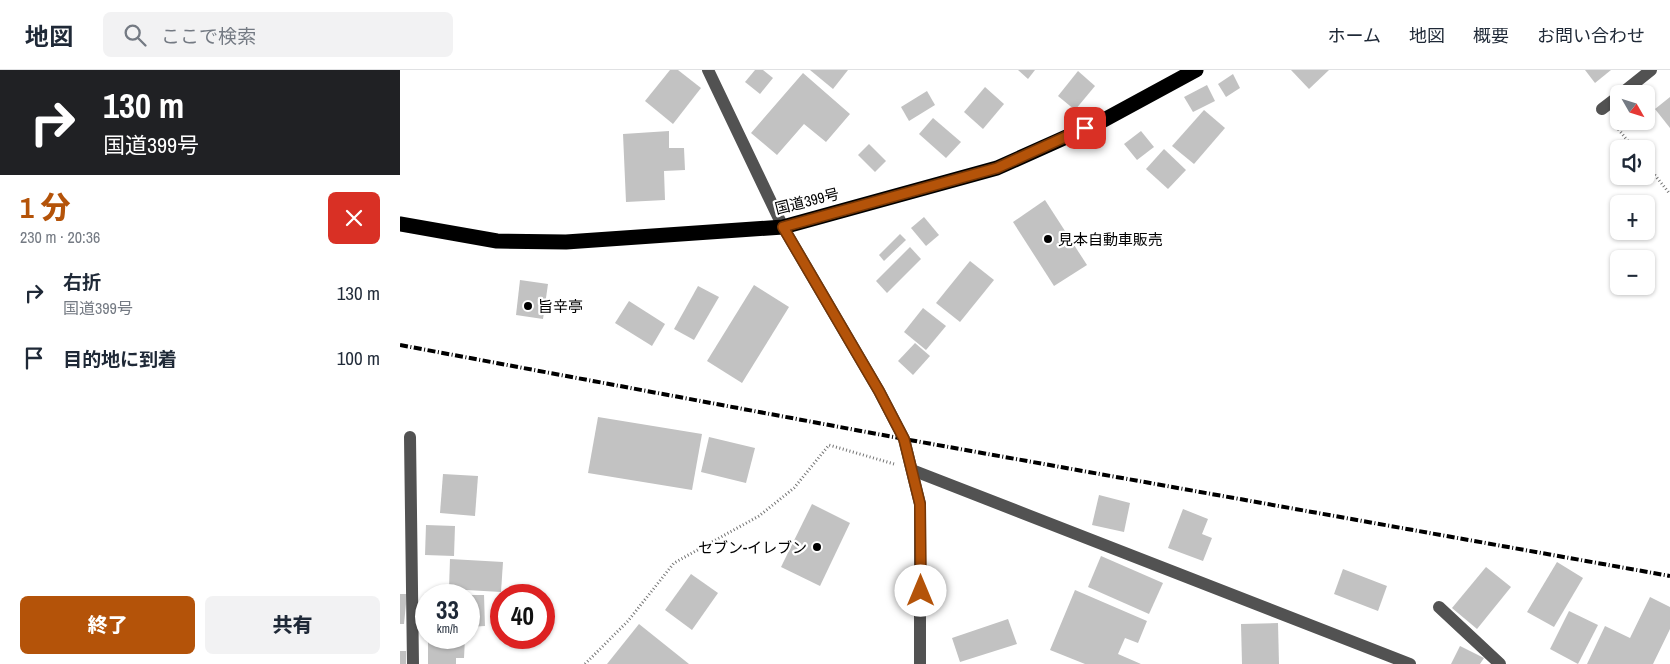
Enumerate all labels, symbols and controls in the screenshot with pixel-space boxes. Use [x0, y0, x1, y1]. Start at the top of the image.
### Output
search box [103, 12, 453, 57]
text: 地図 [25, 20, 73, 52]
icon: search [121, 21, 149, 49]
text: ここで検索 [161, 23, 256, 49]
text: ホーム [1328, 23, 1381, 48]
text: 地図 [1409, 23, 1445, 48]
text: 概要 [1473, 23, 1509, 48]
text: お問い合わせ [1537, 23, 1645, 48]
text: 130 m [103, 82, 184, 129]
north arrow [1610, 85, 1655, 130]
map controls [1610, 85, 1655, 295]
icon: right [20, 90, 85, 155]
pin [1064, 107, 1106, 149]
icon: arrive [1071, 114, 1099, 142]
text: 国道399号 [103, 130, 199, 160]
button: sound [1610, 140, 1655, 185]
street label: 国道399号 [773, 183, 841, 219]
text: 1 分 [20, 187, 71, 227]
button: close [328, 192, 380, 244]
button: + [1610, 195, 1655, 240]
text: 230 m · 20:36 [20, 226, 100, 248]
place label: 見本自動車販売 [1058, 229, 1163, 250]
marker: 見本自動車販売 [1042, 233, 1054, 245]
button: − [1610, 250, 1655, 295]
text: 右折 [63, 269, 101, 295]
icon: right [20, 279, 48, 307]
text: 130 m [337, 280, 380, 306]
place label: 旨辛亭 [538, 296, 583, 317]
text: 国道399号 [63, 297, 133, 319]
marker: 旨辛亭 [522, 300, 534, 312]
icon: arrive [20, 344, 48, 372]
text: 100 m [337, 345, 380, 371]
text: 目的地に到着 [63, 346, 177, 372]
place label: セブン-イレブン [698, 537, 807, 558]
marker: セブン-イレブン [811, 541, 823, 553]
position arrow [894, 564, 946, 616]
speed limit sign: 40 [490, 584, 555, 649]
text: 33 [436, 593, 459, 627]
button: 終了 [20, 596, 195, 654]
button: 共有 [205, 596, 380, 654]
text: km/h [437, 621, 458, 637]

